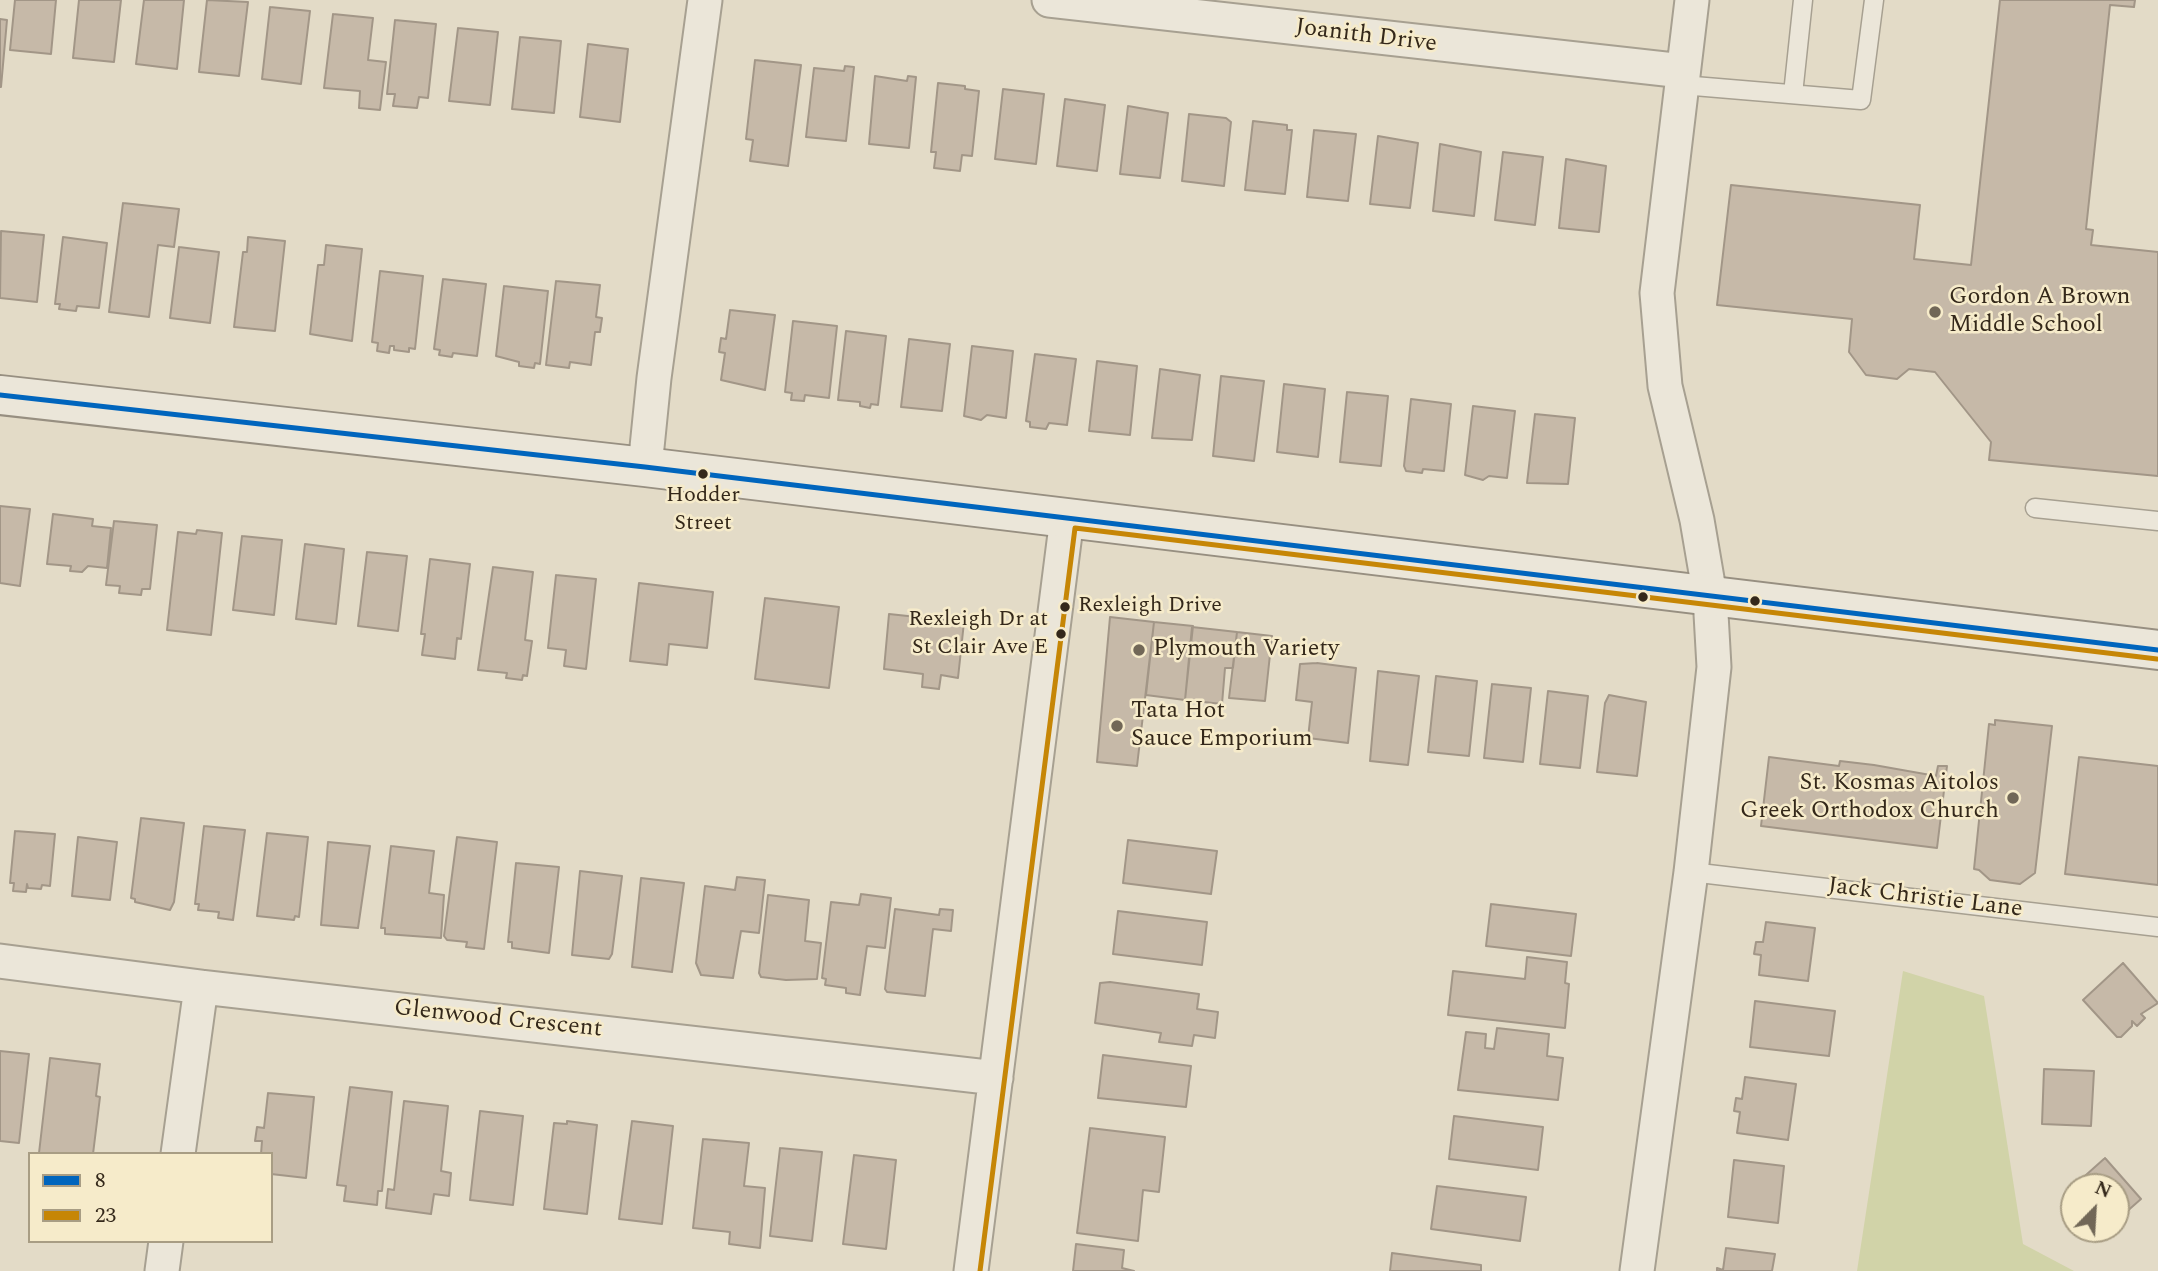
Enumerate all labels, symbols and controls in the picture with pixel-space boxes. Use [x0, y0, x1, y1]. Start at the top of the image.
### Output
street label: Joanith Drive [1294, 14, 1438, 60]
place label: Gordon A Brown Middle School [1949, 284, 2131, 340]
marker: Gordon A Brown Middle School [1927, 304, 1943, 320]
marker: Hodder Street [696, 467, 710, 481]
place label: Hodder Street [666, 484, 740, 536]
unlabelled marker [1636, 590, 1650, 604]
place label: Rexleigh Drive [1078, 594, 1222, 620]
unlabelled marker [1748, 594, 1762, 608]
marker: Rexleigh Drive [1058, 600, 1072, 614]
place label: Rexleigh Dr at St Clair Ave E [908, 608, 1048, 660]
marker: Rexleigh Dr at St Clair Ave E [1054, 627, 1068, 641]
place label: Plymouth Variety [1153, 636, 1339, 664]
marker: Plymouth Variety [1131, 642, 1147, 658]
place label: Tata Hot Sauce Emporium [1131, 698, 1313, 754]
marker: Tata Hot Sauce Emporium [1109, 718, 1125, 734]
place label: St. Kosmas Aitolos Greek Orthodox Church [1740, 770, 1999, 826]
marker: St. Kosmas Aitolos Greek Orthodox Church [2005, 790, 2021, 806]
street label: Jack Christie Lane [1826, 873, 2024, 925]
street label: Glenwood Crescent [393, 995, 603, 1045]
legend [28, 1152, 273, 1243]
text: 8 [95, 1165, 106, 1197]
north arrow [2060, 1173, 2130, 1243]
text: N [2090, 1174, 2116, 1207]
text: 23 [95, 1200, 116, 1232]

